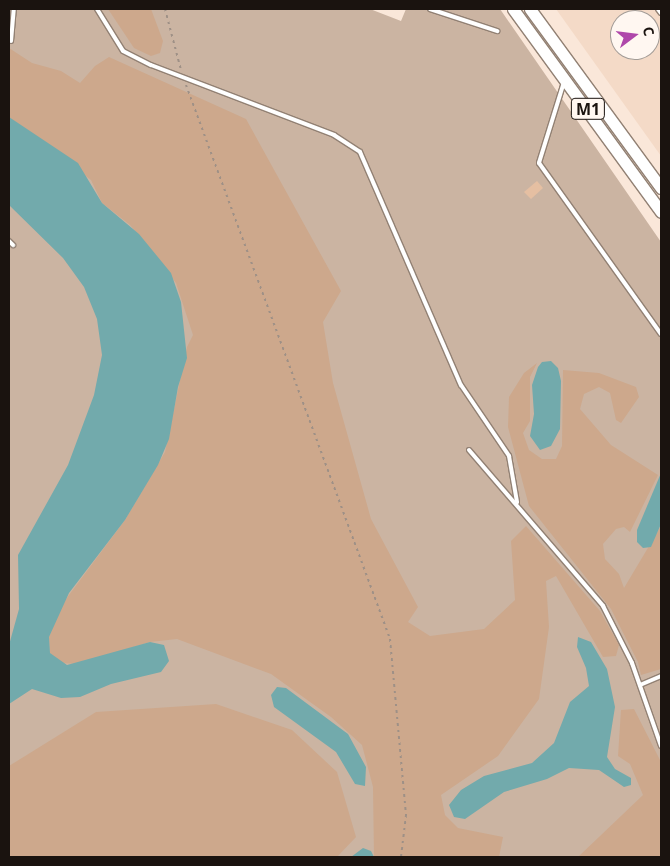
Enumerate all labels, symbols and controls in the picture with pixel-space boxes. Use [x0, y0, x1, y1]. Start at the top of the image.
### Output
north arrow [610, 10, 660, 60]
text: С [639, 24, 659, 38]
road number: М1 [570, 96, 606, 122]

